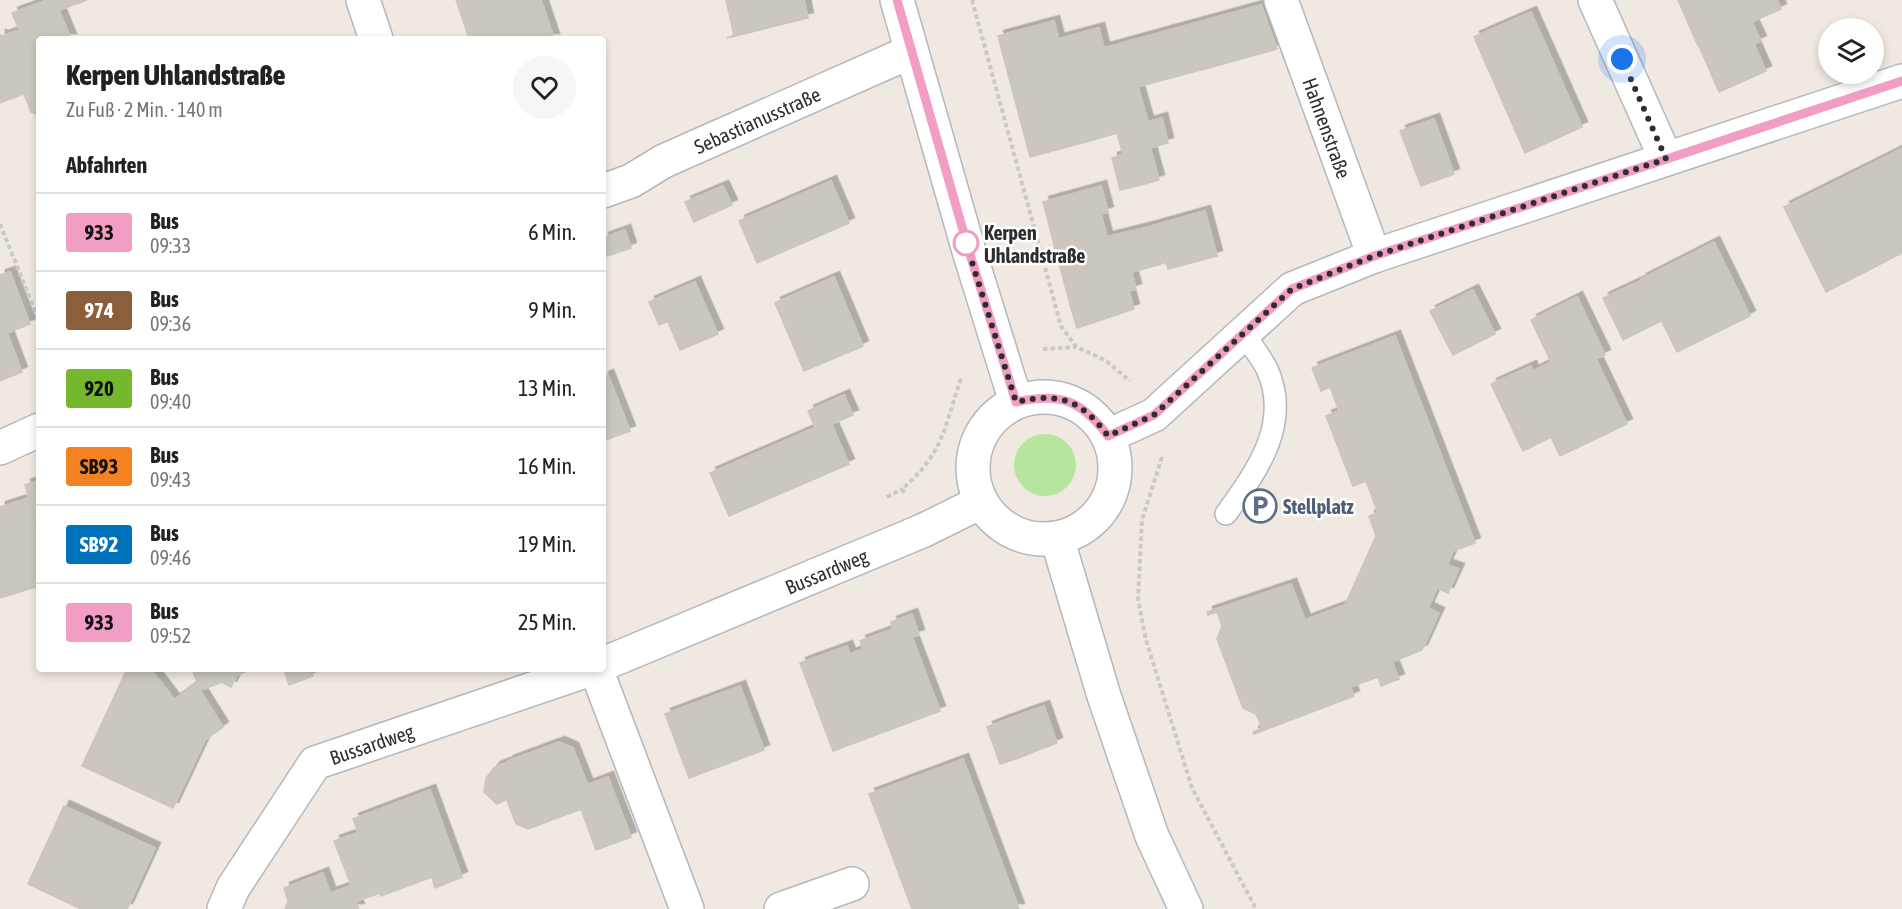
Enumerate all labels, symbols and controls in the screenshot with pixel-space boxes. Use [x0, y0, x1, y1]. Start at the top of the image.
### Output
map controls [1818, 18, 1884, 84]
button: layers [1818, 18, 1884, 84]
your location [1607, 44, 1637, 74]
button: heart [513, 56, 576, 119]
text: Kerpen Uhlandstraße [66, 59, 285, 91]
street label: Hahnenstraße [1299, 74, 1356, 181]
street label: Sebastianusstraße [690, 82, 824, 158]
text: Zu Fuß · 2 Min. · 140 m [66, 98, 223, 121]
text: Abfahrten [66, 152, 147, 178]
text: Bus [150, 208, 179, 234]
text: 6 Min. [528, 219, 576, 245]
text: 933 [84, 220, 114, 244]
place label: Kerpen Uhlandstraße [984, 221, 1085, 267]
marker: Kerpen Uhlandstraße [953, 230, 979, 256]
text: 09:33 [150, 234, 191, 257]
text: Bus [150, 286, 179, 312]
text: 9 Min. [528, 297, 576, 323]
text: 974 [84, 298, 114, 322]
text: 09:36 [150, 312, 191, 335]
text: Bus [150, 364, 179, 390]
text: 13 Min. [518, 375, 576, 401]
text: 920 [84, 376, 114, 400]
text: 09:40 [150, 390, 191, 413]
text: Bus [150, 442, 179, 468]
text: 16 Min. [518, 453, 576, 479]
text: SB93 [80, 454, 118, 478]
text: 09:43 [150, 468, 191, 491]
parking icon: Stellplatz [1242, 488, 1278, 524]
place label: Stellplatz [1283, 495, 1354, 518]
text: Bus [150, 520, 179, 546]
text: 19 Min. [518, 531, 576, 557]
text: SB92 [80, 532, 118, 556]
street label: Bussardweg [782, 543, 872, 598]
text: 09:46 [150, 546, 191, 569]
text: Bus [150, 598, 179, 624]
text: 25 Min. [518, 609, 576, 635]
text: 933 [84, 610, 114, 634]
text: 09:52 [150, 624, 191, 647]
street label: Bussardweg [326, 719, 417, 769]

